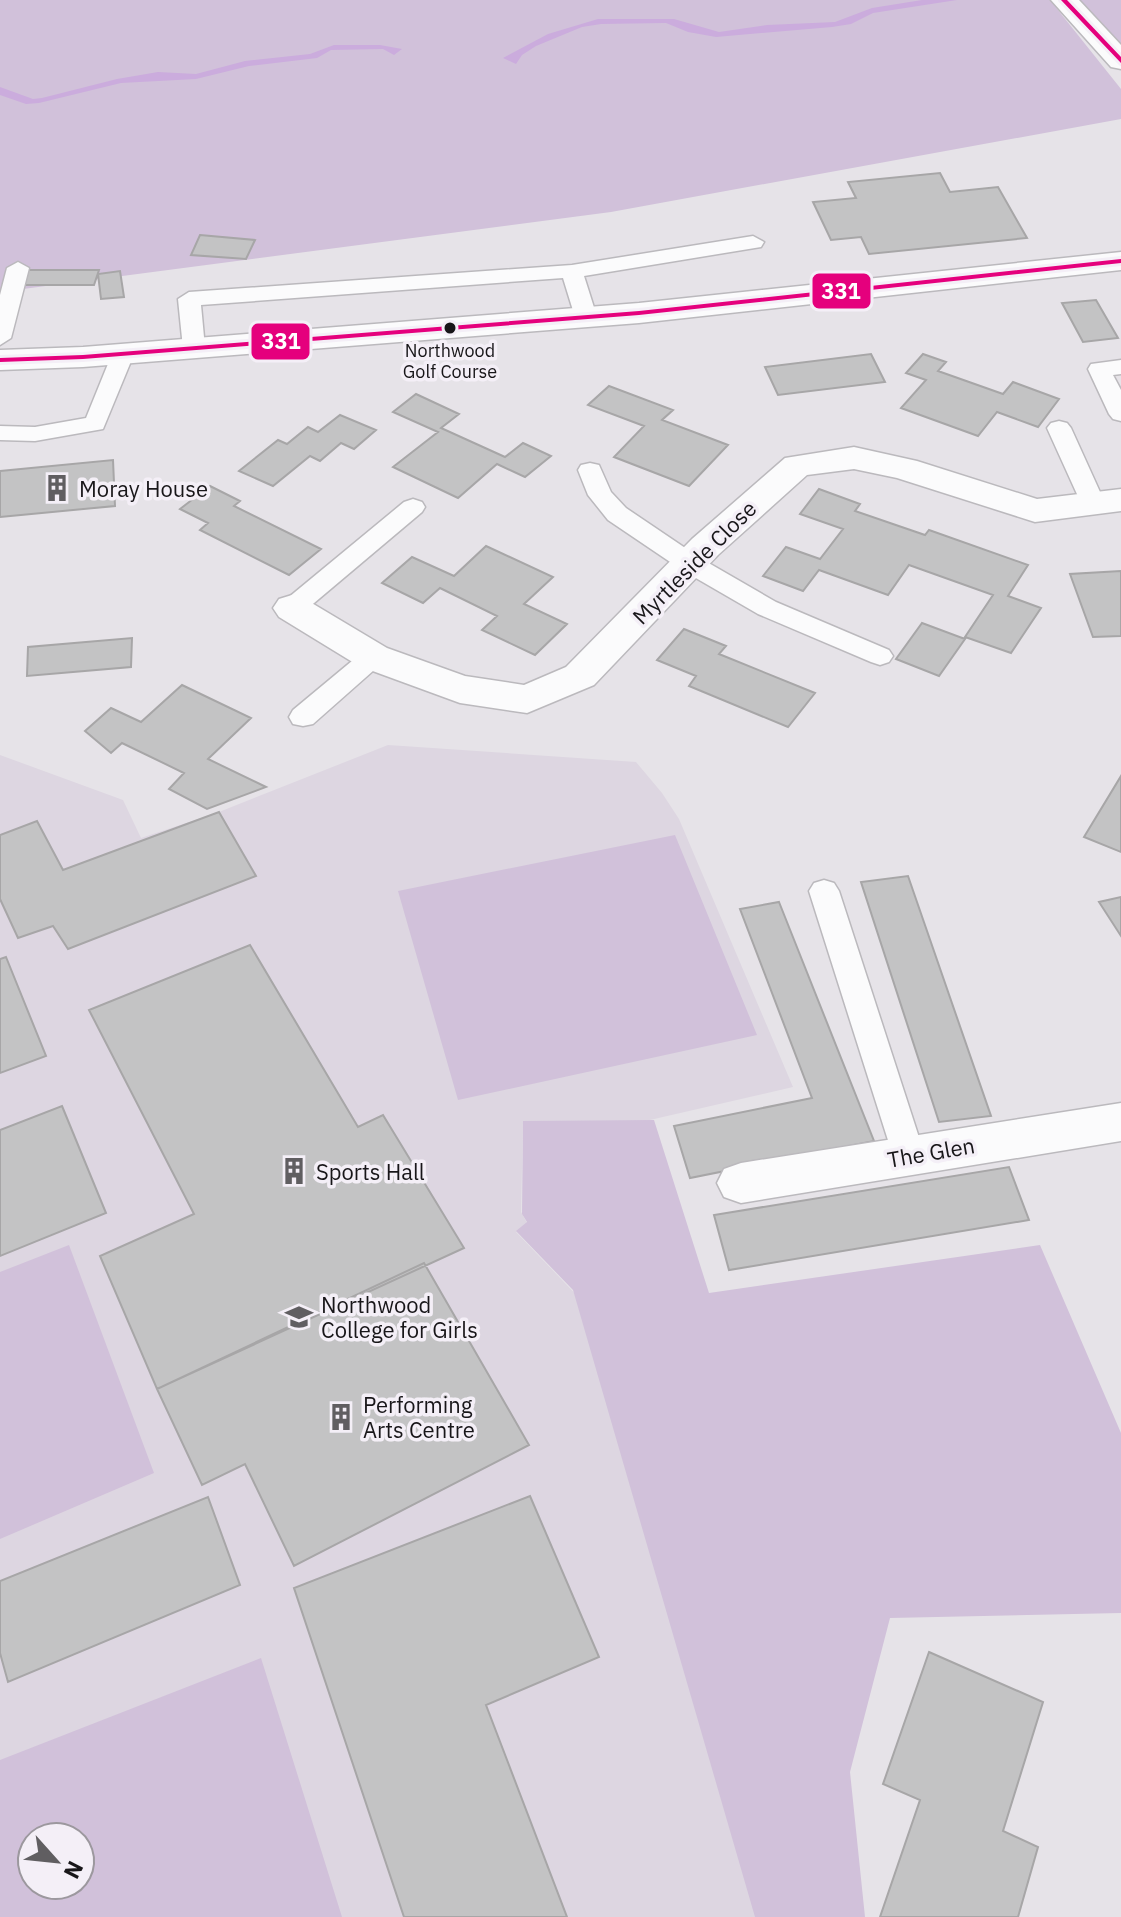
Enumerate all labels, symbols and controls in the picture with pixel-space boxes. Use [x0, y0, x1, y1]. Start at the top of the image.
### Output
line badge: 331 [811, 272, 872, 310]
text: 331 [821, 276, 861, 305]
marker: Northwood Golf Course [442, 320, 458, 336]
line badge: 331 [250, 322, 311, 361]
text: 331 [261, 326, 301, 355]
place label: Northwood Golf Course [403, 339, 497, 383]
building icon: Moray House [42, 473, 72, 503]
place label: Moray House [79, 474, 208, 503]
street label: Myrtleside Close [626, 494, 762, 630]
street label: The Glen [885, 1130, 977, 1174]
building icon: Sports Hall [279, 1156, 309, 1186]
place label: Sports Hall [316, 1157, 425, 1186]
place label: Northwood College for Girls [321, 1290, 478, 1344]
school or university icon: Northwood College for Girls [284, 1302, 314, 1332]
place label: Performing Arts Centre [363, 1390, 475, 1444]
building icon: Performing Arts Centre [326, 1402, 356, 1432]
north arrow [16, 1821, 96, 1901]
text: N [58, 1857, 91, 1884]

